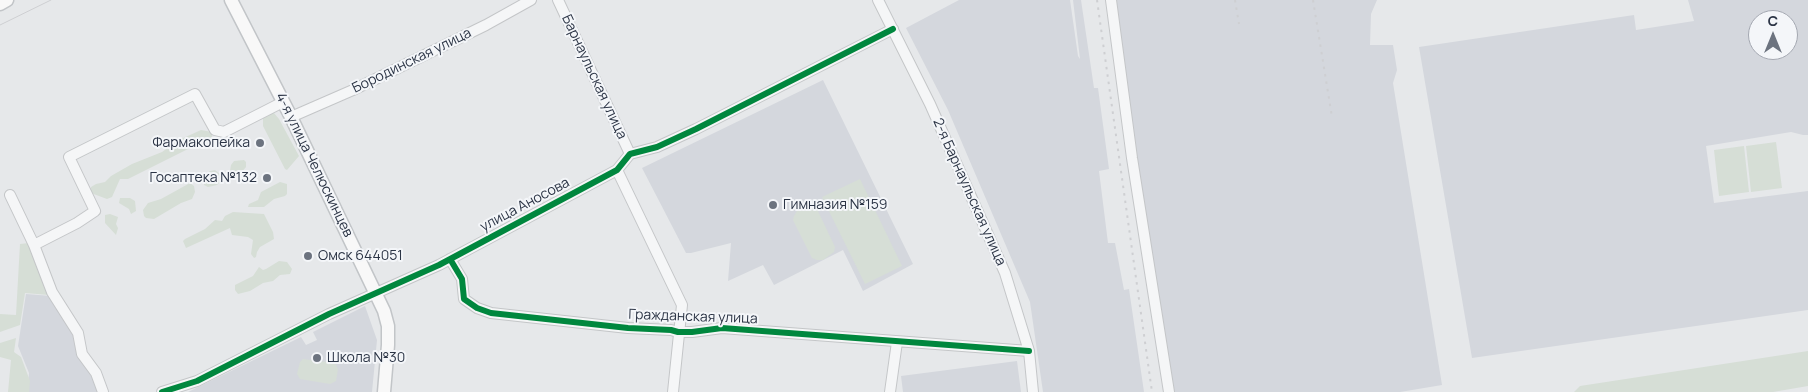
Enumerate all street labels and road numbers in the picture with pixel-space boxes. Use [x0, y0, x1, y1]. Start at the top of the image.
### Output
street label: Барнаульская улица [558, 12, 630, 142]
street label: Бородинская улица [350, 25, 474, 97]
street label: 4-я улица Челюскинцев [272, 90, 356, 240]
street label: 2-я Барнаульская улица [929, 116, 1009, 268]
street label: улица Аносова [477, 174, 573, 236]
street label: Гражданская улица [628, 306, 758, 328]

